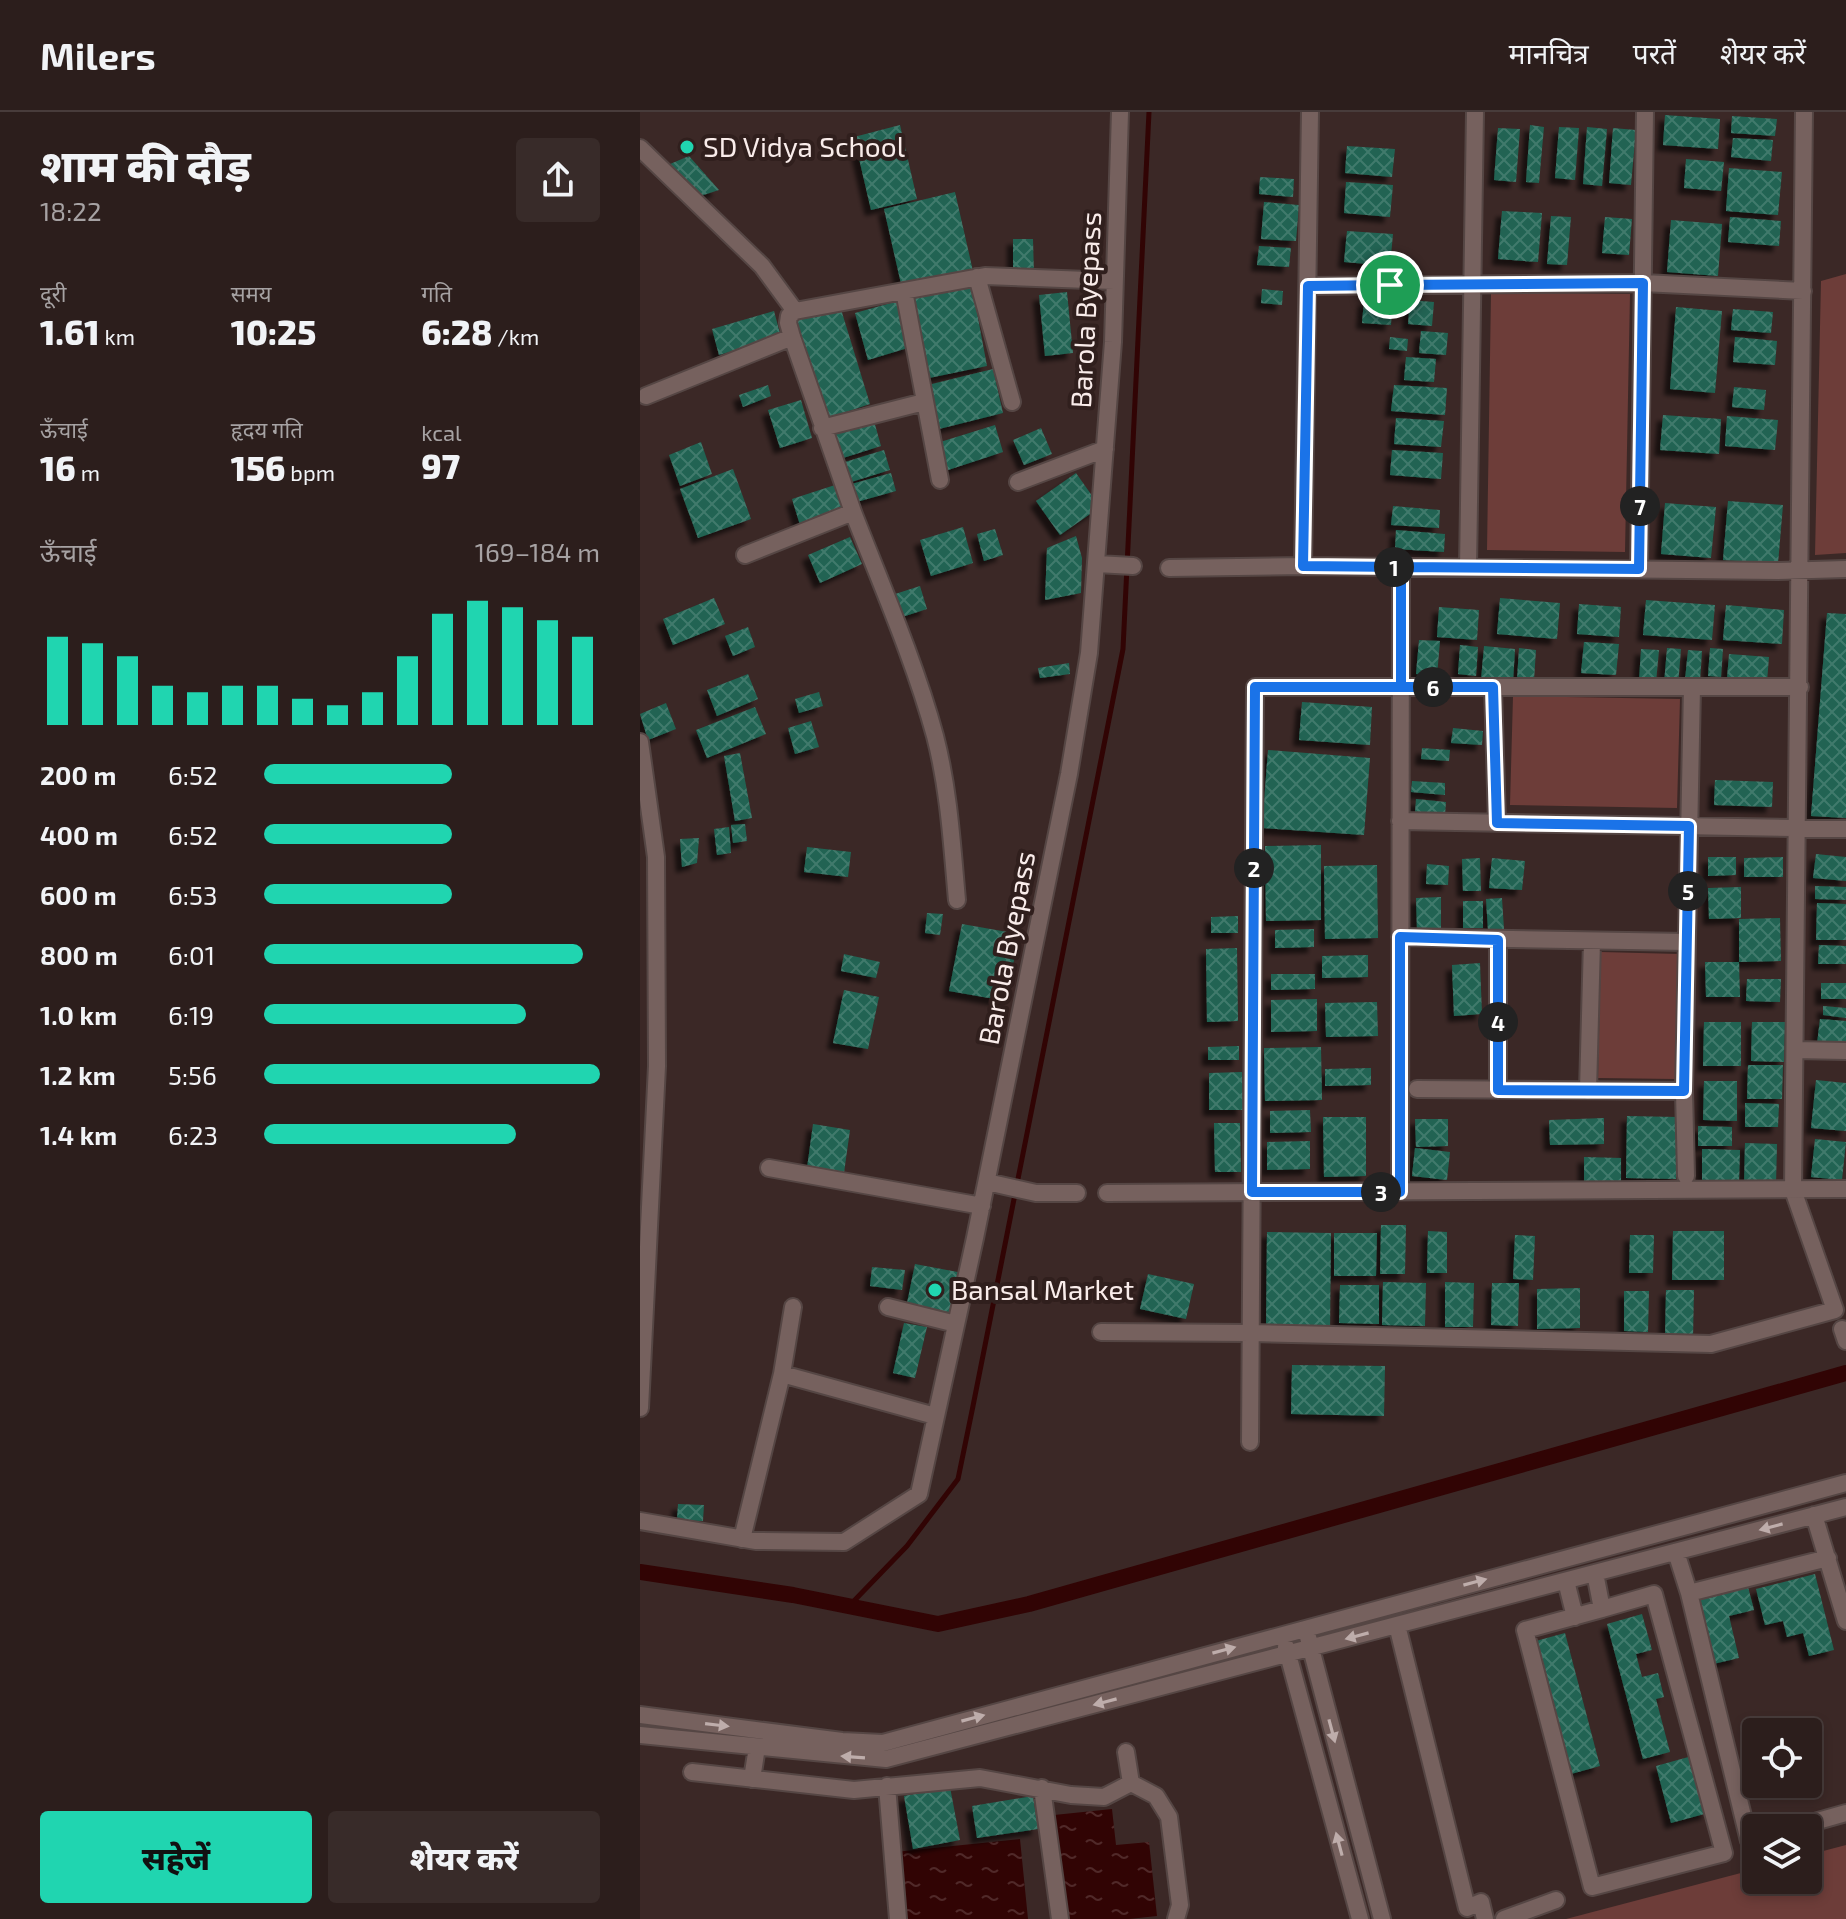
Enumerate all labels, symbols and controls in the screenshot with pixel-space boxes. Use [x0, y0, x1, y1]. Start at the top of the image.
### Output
text: Milers [40, 32, 156, 78]
text: मानचित्र [1509, 36, 1589, 70]
text: परतें [1633, 36, 1676, 70]
text: शेयर करें [1720, 36, 1806, 70]
place label: SD Vidya School [703, 129, 906, 163]
text: शाम की दौड़ [40, 138, 251, 191]
button: share [516, 138, 600, 222]
marker: SD Vidya School [678, 138, 696, 156]
text: 18:22 [40, 195, 102, 226]
street label: Barola Byepass [1063, 211, 1107, 409]
pin [1356, 251, 1424, 319]
icon: arrive [1368, 263, 1412, 307]
text: दूरी [40, 280, 66, 306]
text: समय [231, 280, 271, 306]
text: गति [421, 280, 452, 306]
text: 1.61 [40, 311, 100, 352]
text: 10:25 [231, 311, 316, 352]
text: 6:28 [421, 311, 492, 352]
text: km [100, 323, 135, 349]
text: /km [492, 323, 539, 349]
text: ऊँचाई [40, 416, 88, 442]
text: हृदय गति [231, 416, 303, 442]
text: kcal [421, 419, 462, 445]
text: 97 [421, 445, 460, 486]
text: 16 [40, 447, 76, 488]
text: 156 [231, 447, 285, 488]
text: m [76, 459, 100, 485]
text: bpm [285, 459, 335, 485]
pin: 7 [1620, 486, 1660, 526]
text: 7 [1634, 493, 1646, 519]
text: ऊँचाई [40, 536, 96, 567]
text: 169–184 m [475, 536, 600, 567]
pin: 1 [1374, 547, 1414, 587]
text: 1 [1389, 554, 1399, 580]
pin: 6 [1413, 667, 1453, 707]
text: 6 [1427, 674, 1439, 700]
text: 200 m [40, 759, 116, 790]
text: 6:52 [168, 759, 218, 790]
text: 400 m [40, 819, 118, 850]
text: 6:52 [168, 819, 218, 850]
street label: Barola Byepass [971, 848, 1041, 1048]
pin: 2 [1234, 848, 1274, 888]
text: 2 [1248, 855, 1260, 881]
pin: 5 [1668, 871, 1708, 911]
text: 5 [1682, 878, 1694, 904]
text: 600 m [40, 879, 117, 910]
text: 6:53 [168, 879, 217, 910]
text: 800 m [40, 939, 118, 970]
text: 6:01 [168, 939, 215, 970]
text: 1.0 km [40, 999, 117, 1030]
text: 6:19 [168, 999, 214, 1030]
pin: 4 [1478, 1002, 1518, 1042]
text: 4 [1491, 1009, 1505, 1035]
text: 1.2 km [40, 1059, 116, 1090]
text: 5:56 [168, 1059, 217, 1090]
text: 1.4 km [40, 1119, 117, 1150]
text: 6:23 [168, 1119, 218, 1150]
pin: 3 [1361, 1172, 1401, 1212]
text: 3 [1375, 1179, 1387, 1205]
place label: Bansal Market [951, 1272, 1134, 1306]
marker: Bansal Market [926, 1281, 944, 1299]
one-way arrow [1758, 1521, 1782, 1534]
one-way arrow [1463, 1575, 1487, 1588]
one-way arrow [1344, 1630, 1369, 1642]
one-way arrow [1211, 1644, 1236, 1656]
one-way arrow [1093, 1696, 1118, 1708]
one-way arrow [961, 1712, 986, 1724]
one-way arrow [1327, 1718, 1339, 1743]
map controls [1742, 1718, 1822, 1894]
button: locate [1742, 1718, 1822, 1798]
one-way arrow [705, 1719, 730, 1732]
one-way arrow [840, 1750, 865, 1763]
button: सहेजें [40, 1811, 312, 1903]
button: शेयर करें [328, 1811, 600, 1903]
button: layers [1742, 1814, 1822, 1894]
one-way arrow [1333, 1831, 1345, 1856]

